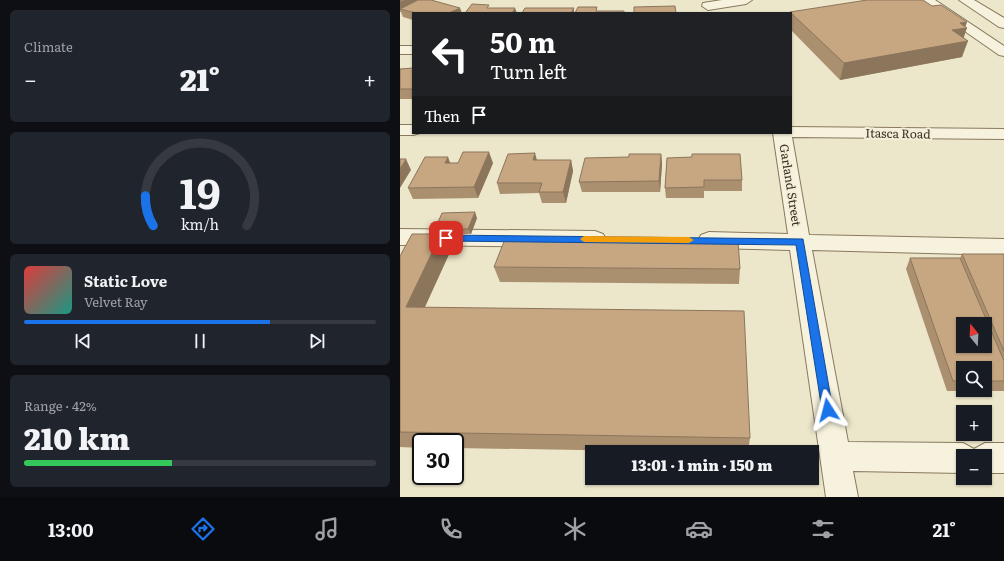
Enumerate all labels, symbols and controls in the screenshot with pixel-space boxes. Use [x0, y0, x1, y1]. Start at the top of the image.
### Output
text: 50 m [490, 20, 556, 62]
icon: left [424, 28, 476, 80]
text: Climate [24, 37, 73, 56]
text: 21° [180, 56, 220, 100]
text: Turn left [490, 58, 567, 85]
text: − [24, 62, 37, 95]
text: + [363, 62, 376, 95]
text: Then [424, 104, 460, 127]
icon: arrive [468, 104, 490, 126]
street label: Itasca Road [865, 123, 931, 143]
street label: Garland Street [776, 143, 806, 228]
text: 19 [179, 159, 221, 221]
text: km/h [181, 212, 220, 233]
pin [429, 221, 463, 255]
icon: arrive [435, 227, 457, 249]
text: Static Love [84, 269, 167, 292]
text: Velvet Ray [84, 292, 148, 311]
north arrow [956, 317, 992, 353]
map controls [956, 317, 992, 485]
icon: previous [72, 330, 94, 352]
icon: pause [189, 330, 211, 352]
icon: next [306, 330, 328, 352]
button: search [956, 361, 992, 397]
position arrow [807, 389, 849, 431]
text: Range · 42% [24, 396, 97, 415]
button: + [956, 405, 992, 441]
text: 210 km [24, 415, 130, 459]
speed limit sign: 30 [412, 433, 464, 485]
button: − [956, 449, 992, 485]
text: 13:01 · 1 min · 150 m [632, 453, 772, 476]
icon: directions [189, 515, 217, 543]
icon: music [313, 515, 341, 543]
icon: phone [437, 515, 465, 543]
icon: climate [561, 515, 589, 543]
icon: car [685, 515, 713, 543]
icon: filters [809, 515, 837, 543]
text: 13:00 [48, 516, 94, 543]
text: 21° [933, 516, 956, 543]

